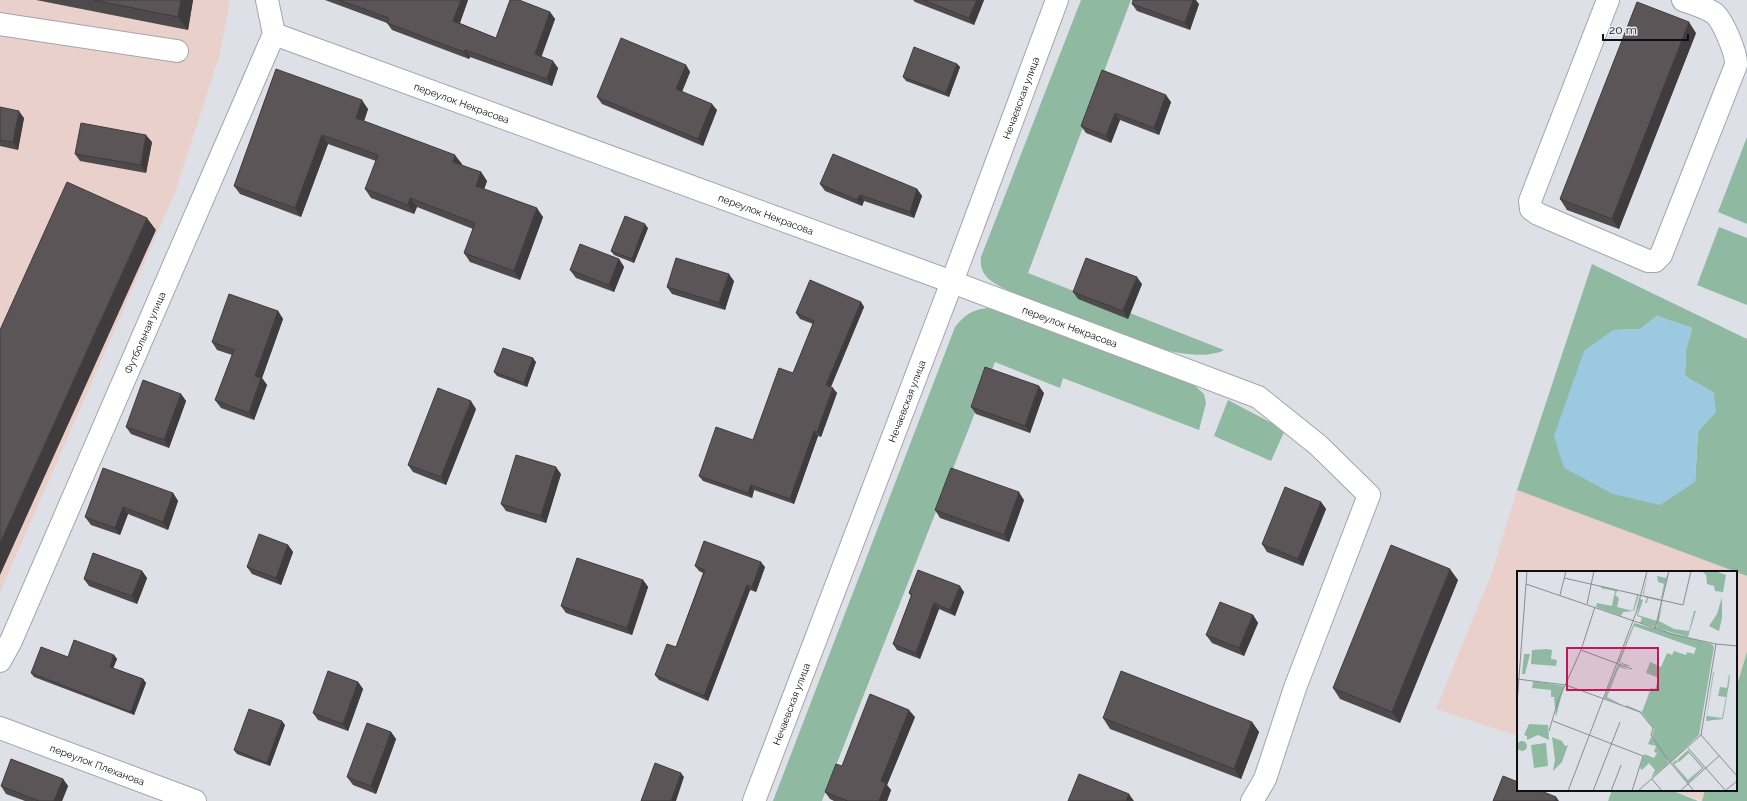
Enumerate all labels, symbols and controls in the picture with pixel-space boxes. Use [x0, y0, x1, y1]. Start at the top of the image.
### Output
scale bar [1603, 16, 1688, 42]
text: 20 m [1609, 23, 1637, 37]
street label: Нечаевская улица [1001, 55, 1041, 141]
street label: переулок Некрасова [413, 81, 511, 126]
street label: переулок Некрасова [717, 192, 815, 237]
street label: Футбольная улица [123, 290, 168, 375]
street label: переулок Некрасова [1021, 304, 1119, 350]
street label: Нечаевская улица [886, 359, 928, 444]
inset map [1517, 571, 1737, 791]
street label: Нечаевская улица [771, 661, 812, 747]
street label: переулок Плеханова [48, 742, 146, 788]

